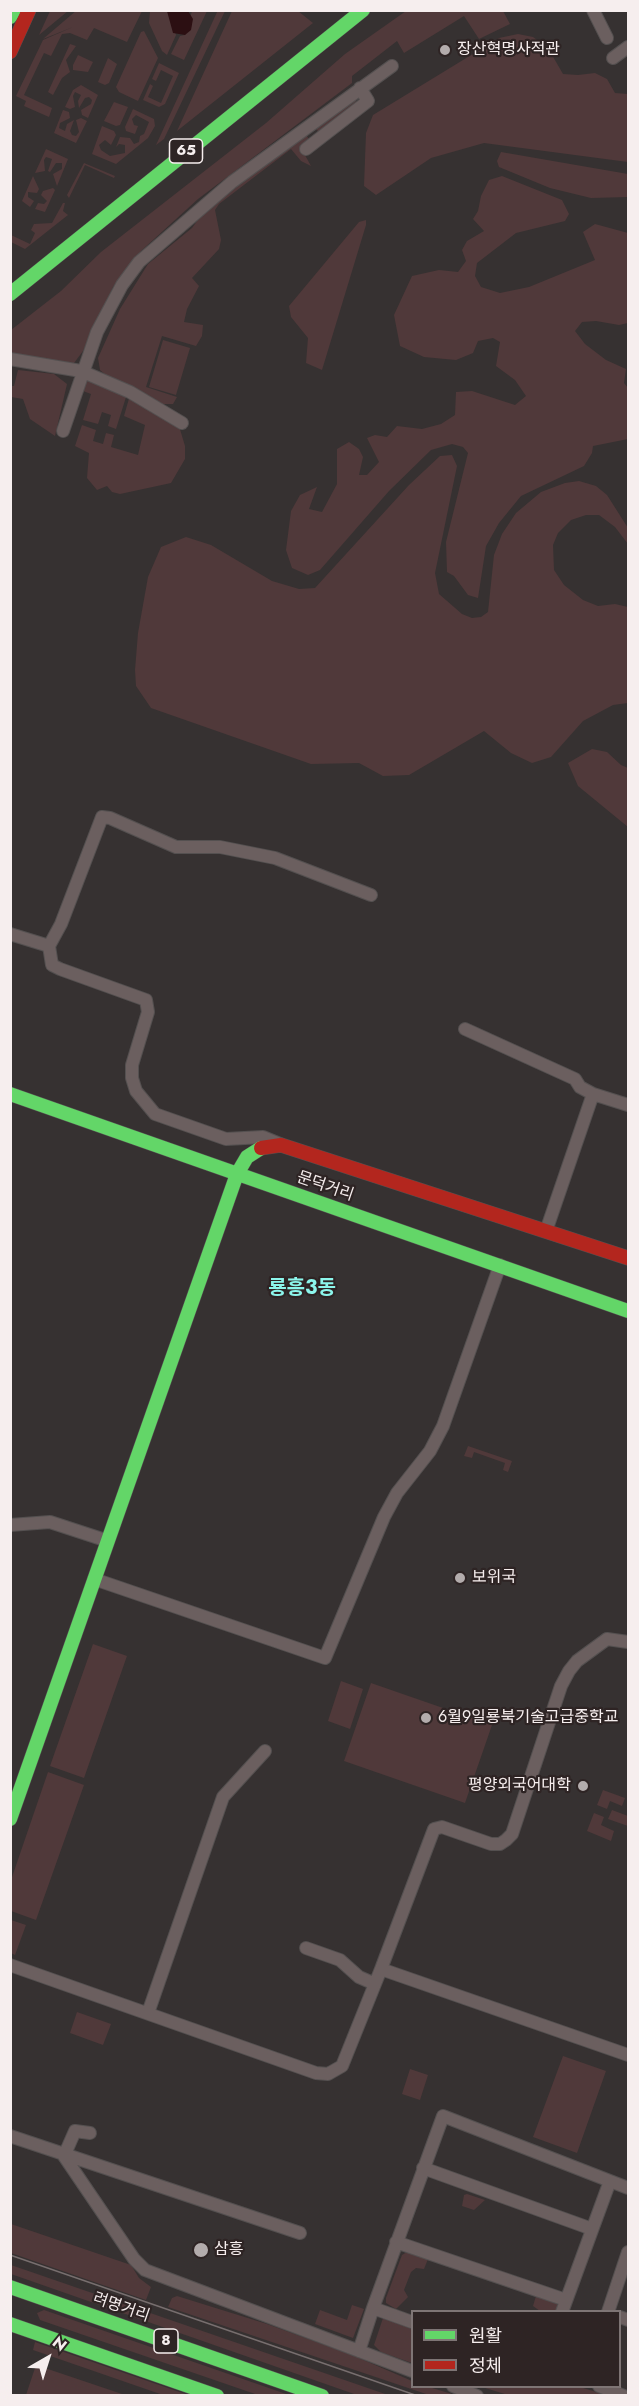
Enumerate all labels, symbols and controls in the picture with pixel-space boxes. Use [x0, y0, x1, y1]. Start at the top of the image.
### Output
place label: 장산혁명사적관 [457, 40, 560, 60]
marker: 장산혁명사적관 [438, 43, 452, 57]
road number: 65 [170, 139, 202, 163]
street label: 문덕거리 [294, 1168, 356, 1206]
district label: 룡흥3동 [268, 1277, 336, 1301]
place label: 보위국 [472, 1568, 516, 1588]
marker: 보위국 [453, 1571, 467, 1585]
place label: 6월9일룡북기술고급중학교 [438, 1708, 618, 1728]
marker: 6월9일룡북기술고급중학교 [419, 1711, 433, 1725]
place label: 평양외국어대학 [468, 1776, 571, 1796]
marker: 평양외국어대학 [576, 1779, 590, 1793]
place label: 삼흥 [214, 2240, 243, 2260]
marker: 삼흥 [192, 2241, 210, 2259]
street label: 려명거리 [90, 2289, 152, 2327]
legend [411, 2310, 621, 2388]
text: 원활 [469, 2323, 502, 2349]
north arrow [18, 2328, 78, 2388]
road number: 8 [154, 2329, 178, 2353]
text: N [47, 2331, 72, 2357]
text: 정체 [469, 2353, 502, 2379]

